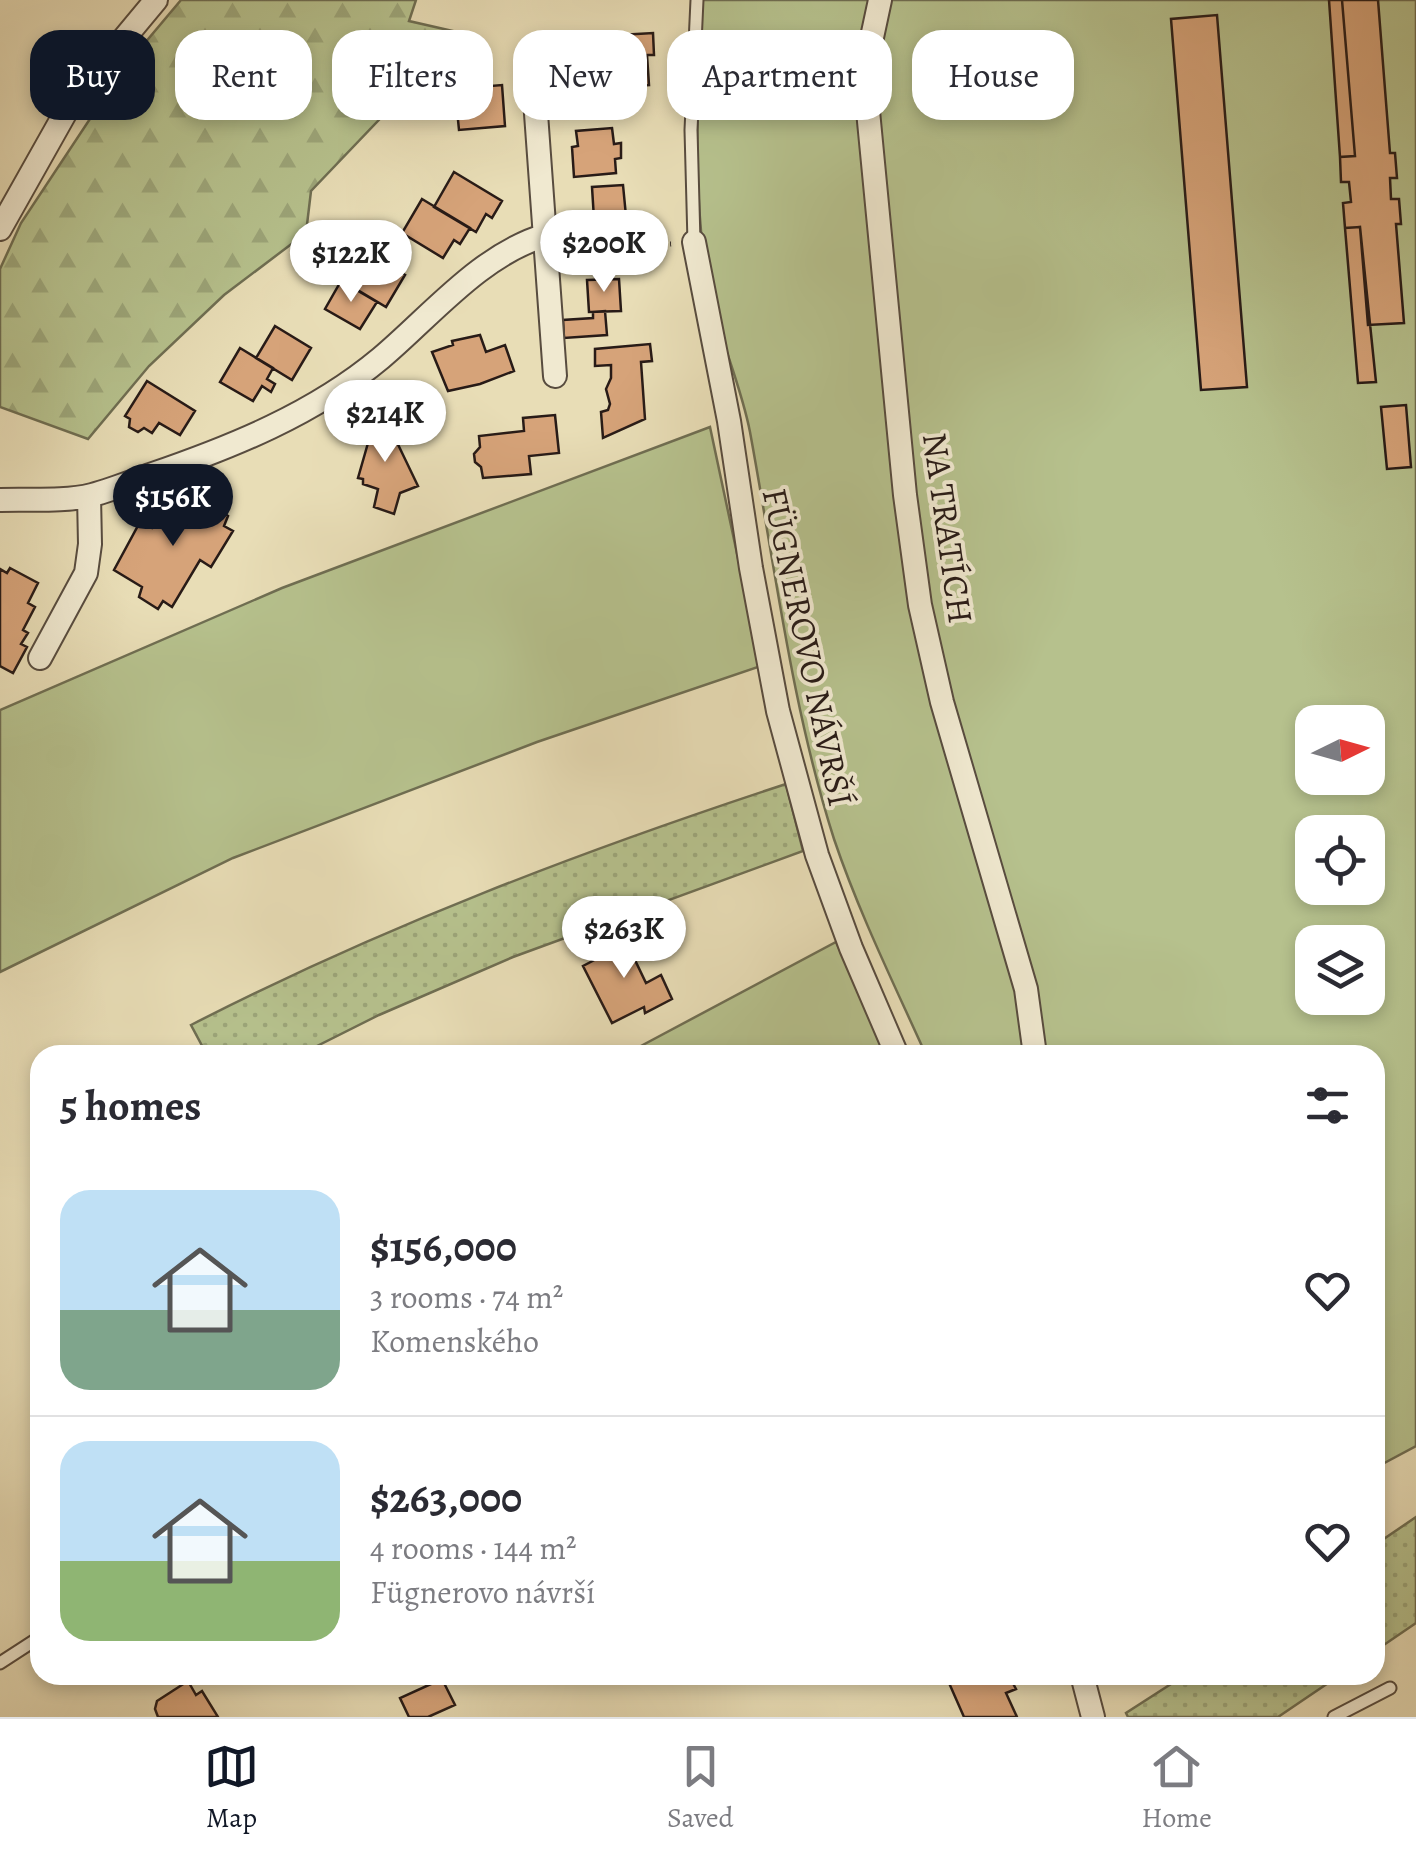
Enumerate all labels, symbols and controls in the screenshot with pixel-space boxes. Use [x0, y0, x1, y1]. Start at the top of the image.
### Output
chip: Buy [30, 30, 155, 120]
chip: Rent [175, 30, 312, 120]
chip: Filters [332, 30, 493, 120]
chip: New [513, 30, 647, 120]
chip: Apartment [667, 30, 892, 120]
chip: House [912, 30, 1074, 120]
pin: $200K [534, 210, 674, 295]
pin: $122K [281, 220, 421, 305]
text: $200K [562, 220, 646, 264]
text: $122K [312, 230, 390, 274]
pin: $214K [315, 380, 455, 465]
text: $214K [346, 390, 424, 434]
street label: NA TRATÍCH [911, 429, 985, 627]
pin: $156K [103, 464, 243, 549]
text: $156K [135, 474, 211, 518]
street label: FÜGNEROVO NÁVRŠÍ [751, 483, 865, 811]
north arrow [1295, 705, 1385, 795]
map controls [1295, 705, 1385, 1015]
button: locate [1295, 815, 1385, 905]
pin: $263K [554, 896, 694, 981]
text: $263K [584, 906, 664, 950]
button: layers [1295, 925, 1385, 1015]
text: 5 homes [60, 1077, 201, 1134]
icon: filters [1300, 1078, 1355, 1133]
text: $156,000 [370, 1218, 517, 1275]
icon: home [140, 1230, 260, 1350]
icon: heart [1300, 1263, 1355, 1318]
text: 3 rooms · 74 m² [370, 1275, 563, 1319]
text: Komenského [370, 1319, 539, 1363]
text: $263,000 [370, 1469, 522, 1526]
icon: home [140, 1481, 260, 1601]
icon: heart [1300, 1514, 1355, 1569]
text: 4 rooms · 144 m² [370, 1526, 577, 1570]
text: Fügnerovo návrší [370, 1570, 595, 1614]
tab: Map [204, 1739, 259, 1837]
tab: Saved [667, 1739, 734, 1837]
tab: Home [1142, 1739, 1212, 1837]

